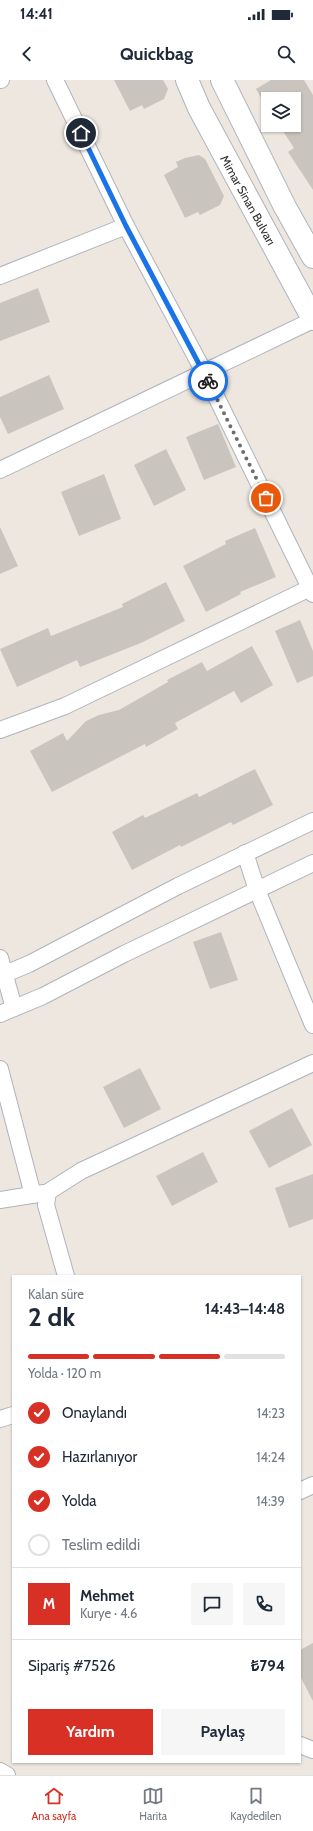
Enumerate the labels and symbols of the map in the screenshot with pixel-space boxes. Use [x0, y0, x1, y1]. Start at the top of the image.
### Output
pin [64, 116, 98, 150]
street label: Mimar Sinan Bulvarı [217, 152, 279, 248]
courier [188, 361, 228, 401]
pin [249, 481, 283, 515]

